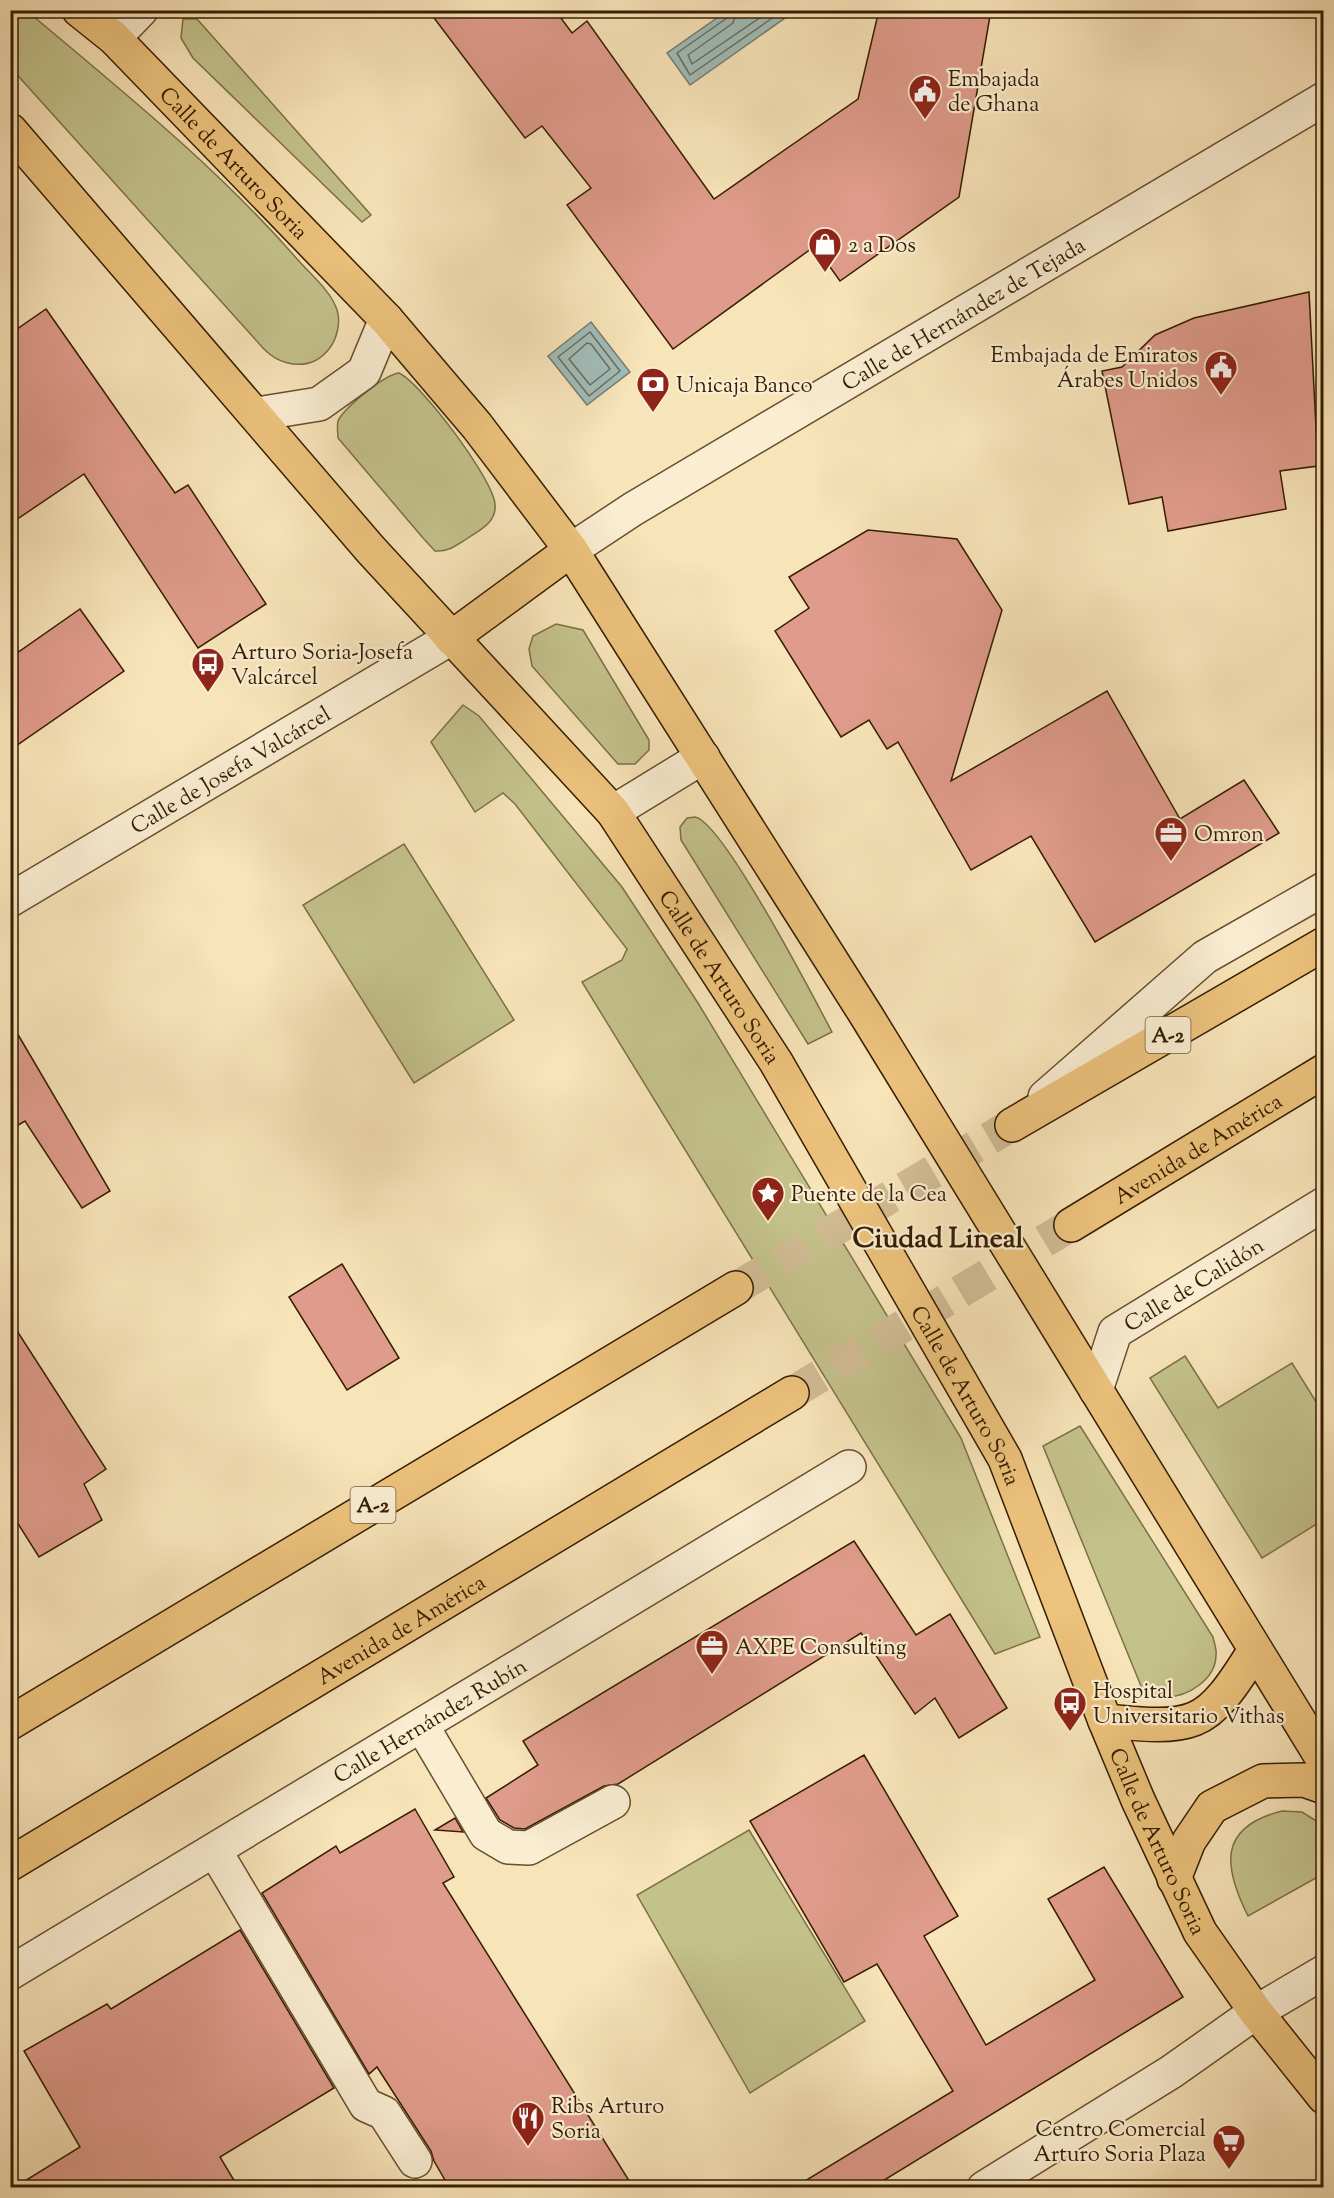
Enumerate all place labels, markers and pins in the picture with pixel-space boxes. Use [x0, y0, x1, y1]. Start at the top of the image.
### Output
place label: Embajada de Ghana [948, 65, 1040, 122]
public building icon: Embajada de Ghana [907, 73, 943, 120]
shop icon: 2 a Dos [807, 226, 843, 273]
place label: 2 a Dos [848, 231, 916, 263]
place label: Embajada de Emiratos Árabes Unidos [990, 341, 1198, 398]
public building icon: Embajada de Emiratos Árabes Unidos [1203, 349, 1239, 396]
bank icon: Unicaja Banco [635, 366, 671, 413]
place label: Unicaja Banco [676, 371, 813, 403]
place label: Arturo Soria-Josefa Valcárcel [231, 638, 413, 695]
bus stop icon: Arturo Soria-Josefa Valcárcel [190, 646, 226, 693]
office icon: Omron [1153, 815, 1189, 862]
place label: Omron [1194, 820, 1264, 852]
place icon: Puente de la Cea [750, 1175, 786, 1222]
place label: Puente de la Cea [791, 1180, 947, 1212]
office icon: AXPE Consulting [694, 1628, 730, 1675]
place label: AXPE Consulting [735, 1633, 907, 1665]
place label: Hospital Universitario Vithas [1093, 1677, 1285, 1734]
bus stop icon: Hospital Universitario Vithas [1052, 1685, 1088, 1732]
place label: Ribs Arturo Soria [551, 2092, 664, 2149]
restaurant icon: Ribs Arturo Soria [510, 2100, 546, 2147]
place label: Centro Comercial Arturo Soria Plaza [1034, 2115, 1206, 2172]
supermarket icon: Centro Comercial Arturo Soria Plaza [1211, 2123, 1247, 2170]

